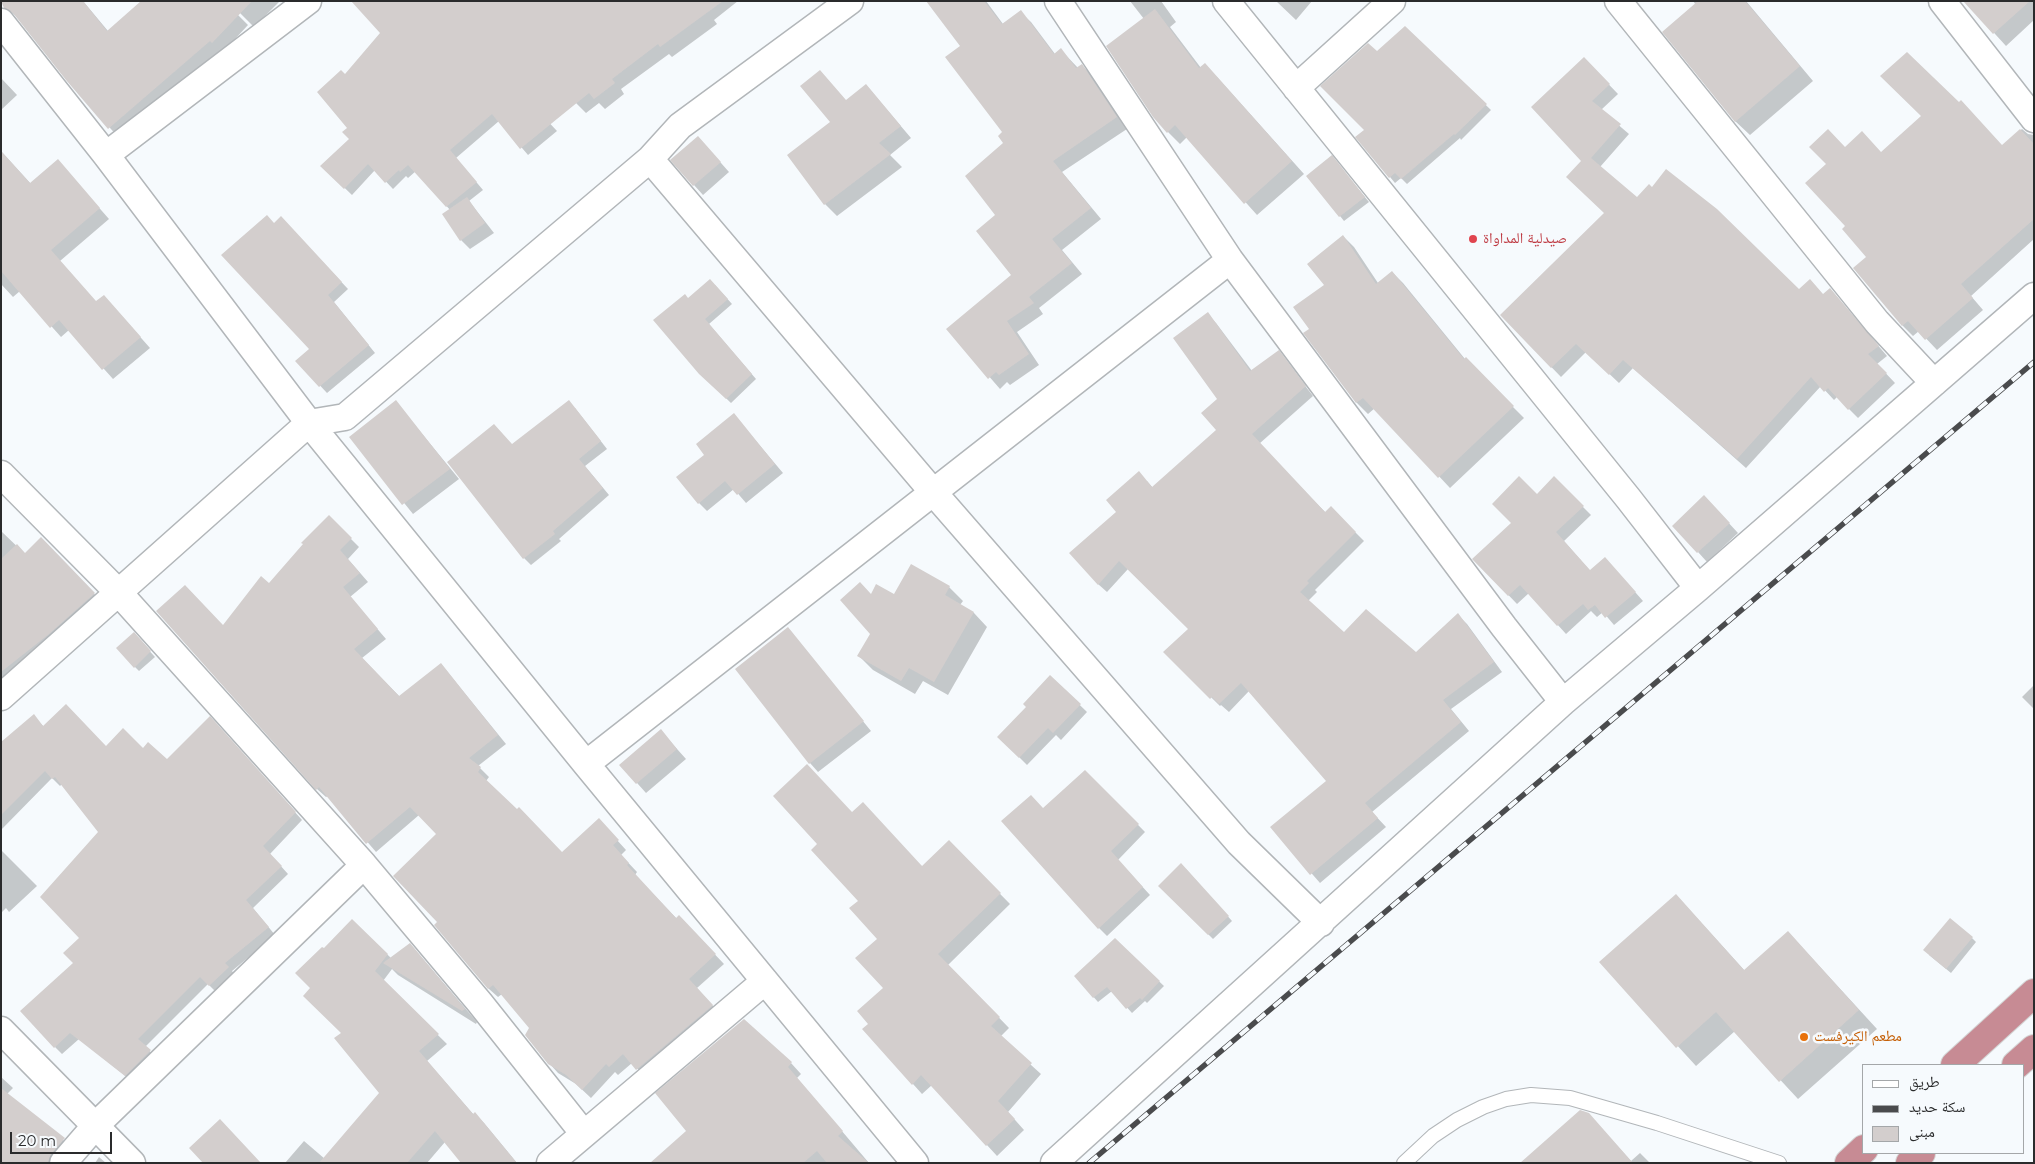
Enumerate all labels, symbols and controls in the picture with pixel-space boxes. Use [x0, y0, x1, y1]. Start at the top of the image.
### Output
place label: صيدلية المداواة [1483, 230, 1567, 248]
marker: صيدلية المداواة [1467, 233, 1479, 245]
place label: مطعم الكيرفست [1814, 1028, 1902, 1046]
marker: مطعم الكيرفست [1798, 1031, 1810, 1043]
legend [1862, 1064, 2025, 1154]
text: طريق [1909, 1072, 1940, 1091]
text: سكة حديد [1909, 1097, 1965, 1116]
scale bar [12, 1122, 115, 1154]
text: مبنى [1909, 1122, 1935, 1141]
text: 20 m [18, 1131, 56, 1150]

